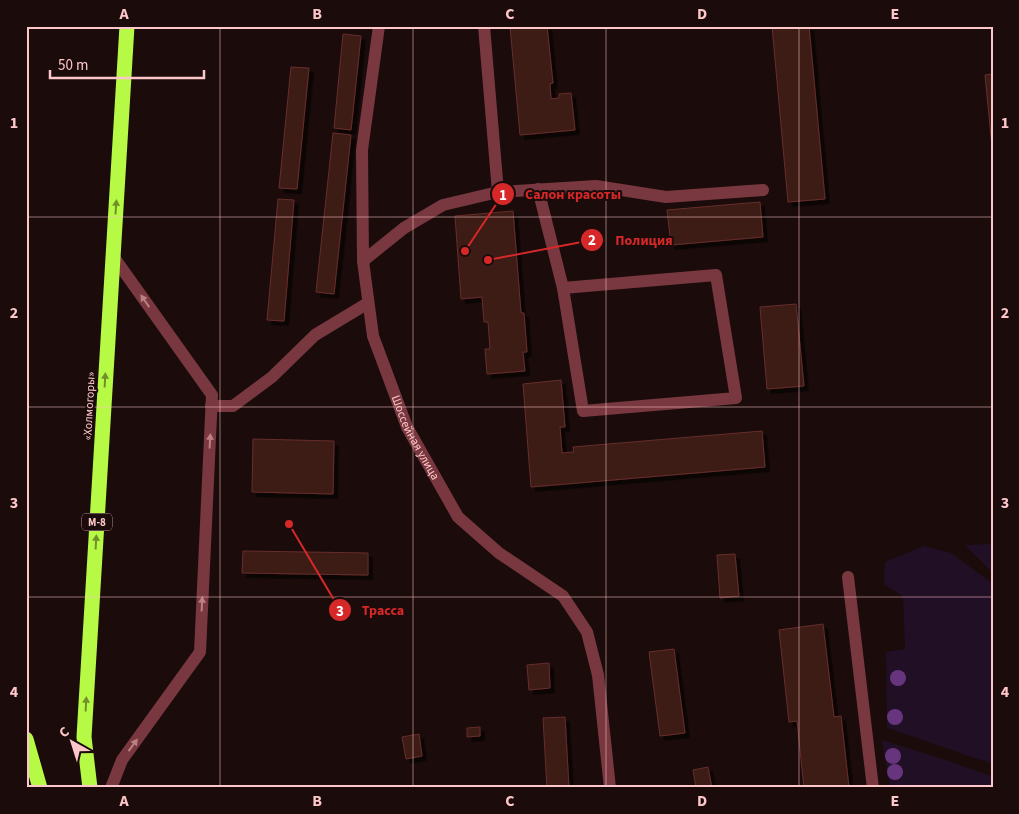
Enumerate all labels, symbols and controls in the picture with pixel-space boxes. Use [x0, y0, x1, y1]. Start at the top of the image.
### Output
text: A [118, 3, 129, 25]
text: B [312, 3, 322, 25]
text: C [505, 3, 515, 25]
text: D [697, 3, 707, 25]
text: E [891, 3, 899, 25]
scale bar [50, 48, 204, 80]
text: 50 m [58, 55, 88, 76]
text: 1 [10, 112, 18, 134]
text: 1 [1001, 112, 1009, 134]
callout: Салон красоты [490, 180, 631, 209]
text: 1 [499, 185, 507, 206]
text: Салон красоты [525, 185, 621, 205]
one-way arrow [112, 199, 120, 215]
callout: Полиция [580, 225, 682, 254]
text: 2 [588, 230, 596, 251]
text: Полиция [615, 231, 673, 251]
one-way arrow [140, 294, 150, 307]
text: 2 [10, 302, 18, 324]
text: 2 [1001, 302, 1009, 324]
street label: «Холмогоры» [79, 371, 100, 441]
one-way arrow [102, 372, 110, 388]
street label: Шоссейная улица [387, 393, 443, 483]
one-way arrow [206, 433, 214, 449]
text: 3 [10, 492, 18, 514]
text: 3 [1001, 492, 1009, 514]
road number: М-8 [82, 514, 112, 530]
one-way arrow [92, 534, 100, 550]
one-way arrow [198, 596, 206, 612]
callout: Трасса [327, 596, 415, 625]
text: 3 [336, 601, 344, 622]
text: Трасса [362, 601, 404, 621]
text: 4 [10, 681, 19, 703]
text: 4 [1001, 681, 1010, 703]
one-way arrow [83, 696, 91, 712]
north arrow [48, 716, 98, 766]
text: С [55, 722, 74, 743]
one-way arrow [128, 738, 138, 752]
text: A [118, 790, 129, 812]
text: B [312, 790, 322, 812]
text: C [505, 790, 515, 812]
text: D [697, 790, 707, 812]
text: E [891, 790, 899, 812]

